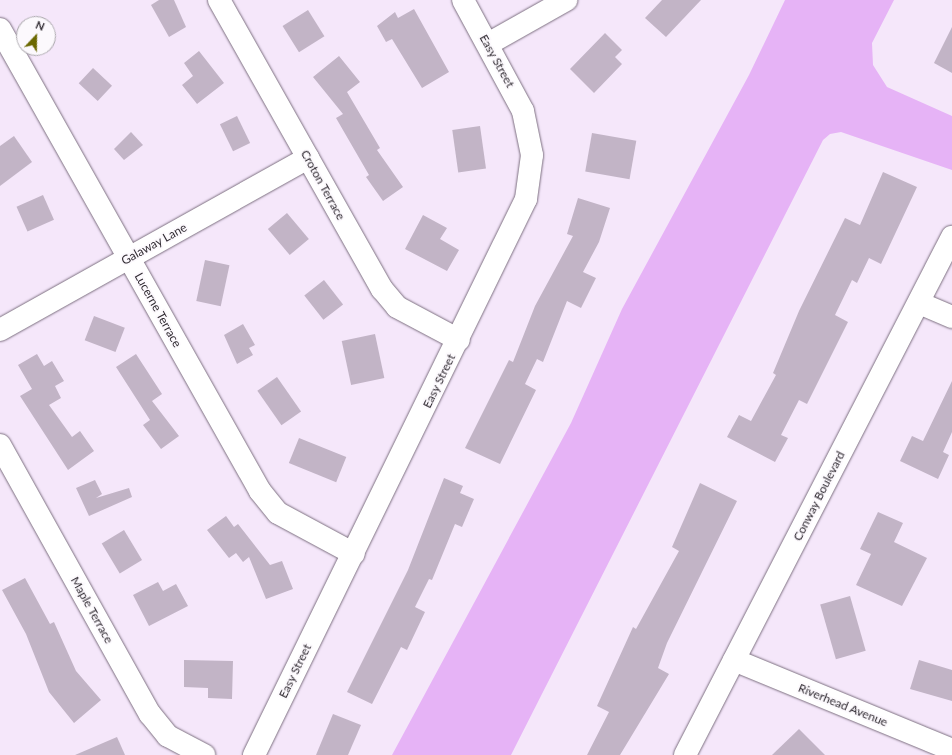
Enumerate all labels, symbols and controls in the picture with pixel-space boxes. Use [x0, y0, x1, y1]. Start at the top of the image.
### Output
north arrow [16, 16, 56, 56]
text: N [34, 18, 47, 33]
street label: Easy Street [476, 32, 518, 90]
street label: Croton Terrace [298, 147, 348, 223]
street label: Galaway Lane [119, 220, 189, 268]
street label: Lucerne Terrace [131, 270, 185, 350]
street label: Easy Street [420, 351, 458, 411]
street label: Conway Boulevard [790, 449, 848, 543]
street label: Maple Terrace [68, 574, 116, 646]
street label: Easy Street [276, 641, 314, 701]
street label: Riverhead Avenue [796, 680, 890, 730]

